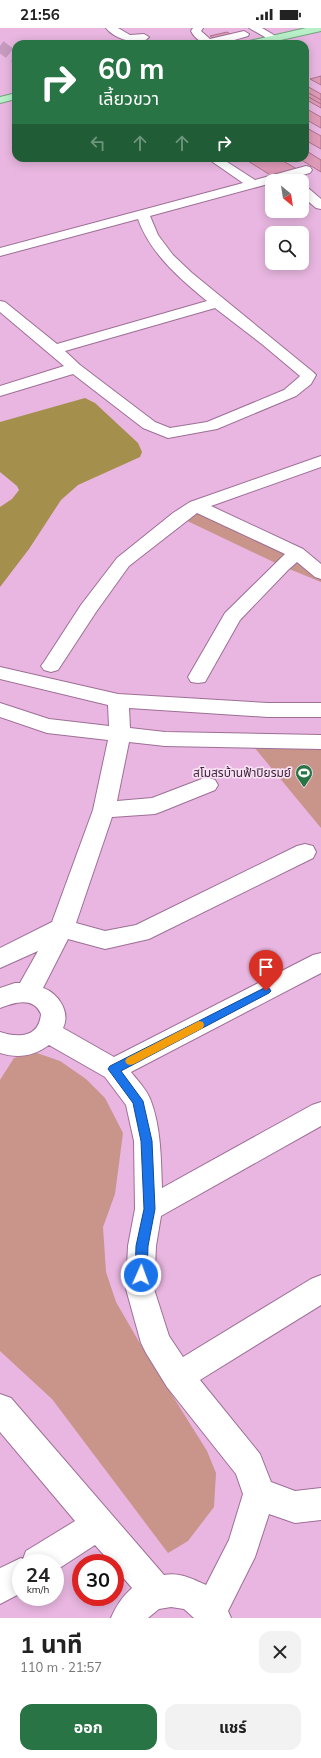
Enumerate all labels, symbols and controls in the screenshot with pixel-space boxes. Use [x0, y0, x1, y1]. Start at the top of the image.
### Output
text: 21:56 [20, 5, 60, 24]
text: 60 m [98, 51, 164, 86]
icon: right [32, 56, 84, 108]
text: เลี้ยวขวา [98, 87, 159, 110]
icon: left [87, 132, 109, 154]
icon: ahead [129, 132, 151, 154]
icon: ahead [171, 132, 193, 154]
icon: right [213, 132, 235, 154]
north arrow [265, 174, 309, 218]
map controls [265, 174, 309, 270]
button: search [265, 226, 309, 270]
sports icon: สโมสรบ้านฟ้าปิยรมย์ [294, 763, 314, 788]
place label: สโมสรบ้านฟ้าปิยรมย์ [193, 765, 291, 780]
pin [249, 950, 283, 991]
icon: arrive [255, 956, 277, 978]
position arrow [120, 1254, 162, 1296]
speed limit sign: 30 [72, 1554, 124, 1606]
text: 24 [26, 1562, 50, 1587]
text: km/h [27, 1583, 49, 1596]
text: 1 นาที [20, 1629, 82, 1659]
button: close [259, 1631, 301, 1673]
text: 110 m · 21:57 [20, 1659, 102, 1675]
button: ออก [20, 1704, 157, 1750]
button: แชร์ [165, 1704, 301, 1750]

